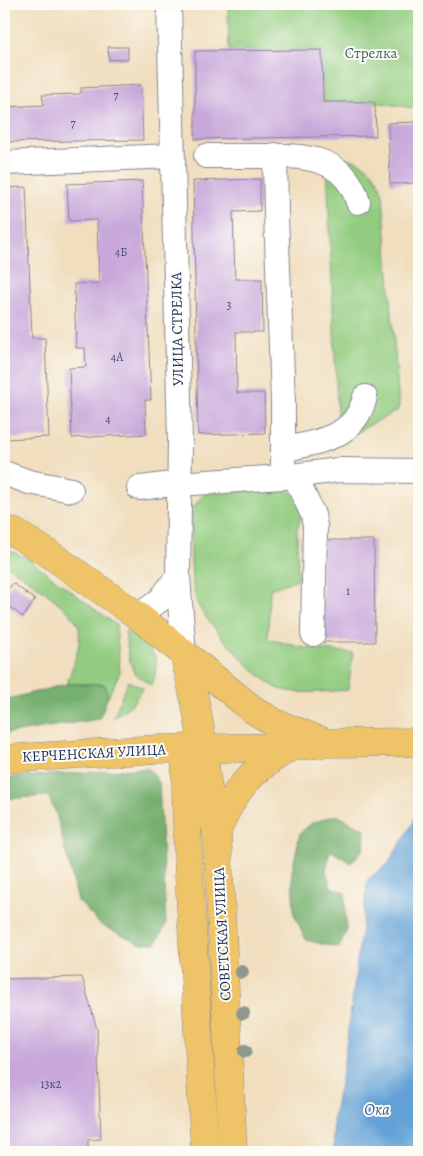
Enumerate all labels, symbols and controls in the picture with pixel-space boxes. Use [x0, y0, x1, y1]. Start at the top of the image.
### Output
park label: Стрелка [345, 43, 397, 63]
house number: 7 [113, 87, 119, 103]
house number: 7 [70, 115, 76, 131]
house number: 4Б [115, 244, 127, 260]
street label: УЛИЦА СТРЕЛКА [166, 272, 188, 386]
house number: 3 [227, 297, 232, 313]
house number: 4А [111, 349, 124, 365]
house number: 4 [105, 411, 111, 427]
house number: 1 [346, 583, 350, 599]
street label: КЕРЧЕНСКАЯ УЛИЦА [22, 739, 167, 767]
street label: СОВЕТСКАЯ УЛИЦА [209, 867, 235, 1001]
house number: 13к2 [40, 1076, 62, 1092]
water label: Ока [364, 1099, 390, 1121]

